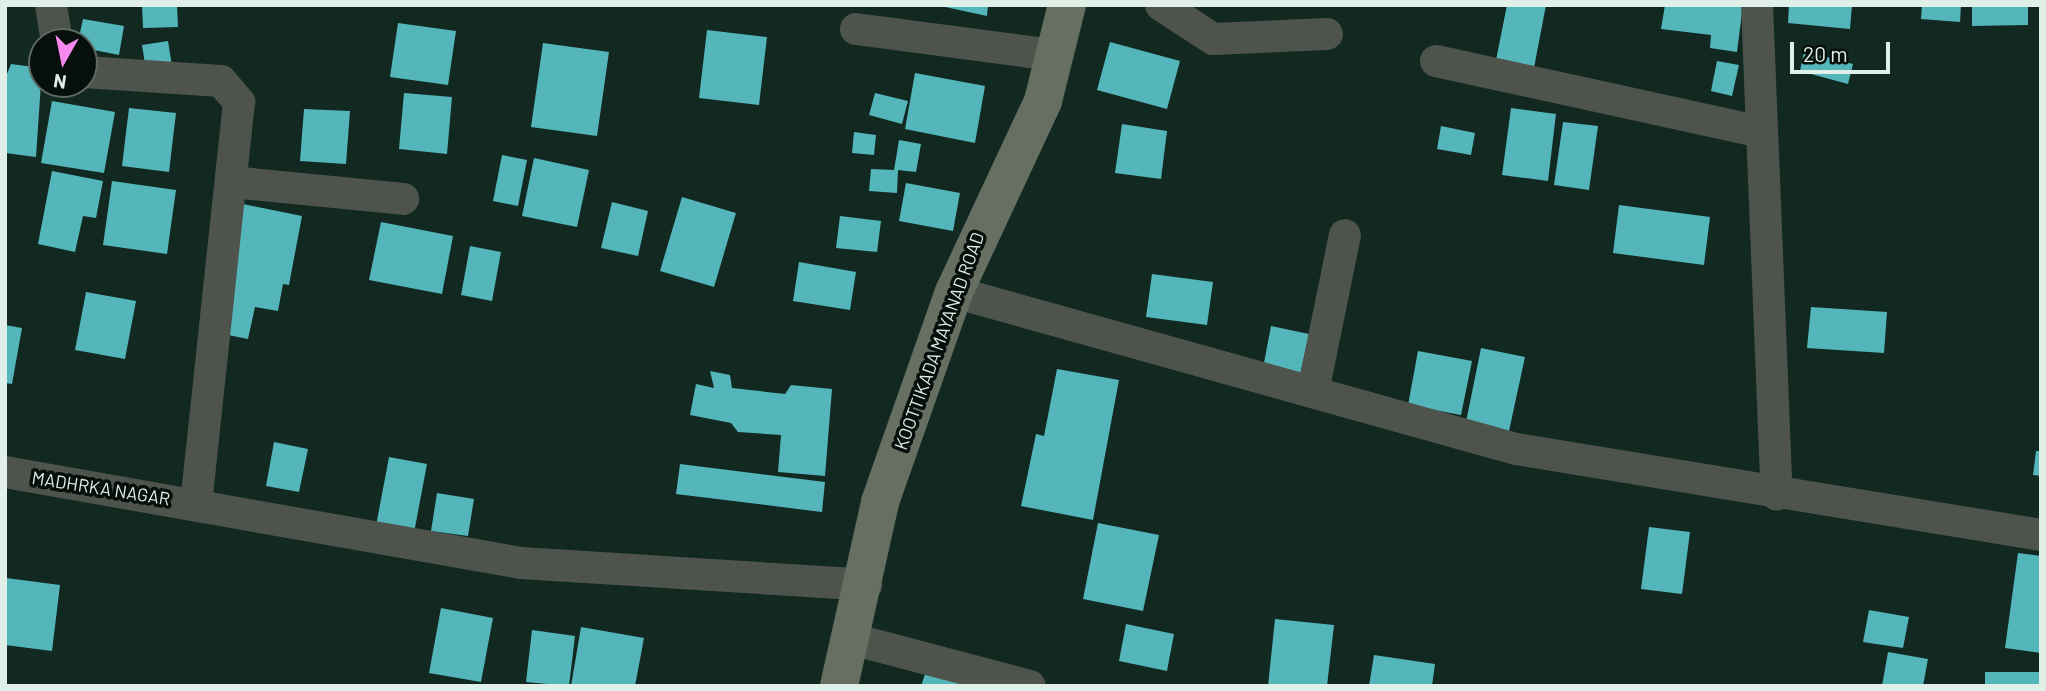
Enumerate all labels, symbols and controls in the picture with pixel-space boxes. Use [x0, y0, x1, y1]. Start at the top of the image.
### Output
north arrow [28, 28, 98, 98]
scale bar [1794, 28, 1894, 72]
text: 20 m [1803, 41, 1848, 66]
text: N [52, 70, 68, 95]
street label: KOOTTIKADA MAYANAD ROAD [890, 229, 988, 453]
street label: MADHRKA NAGAR [30, 466, 172, 510]

